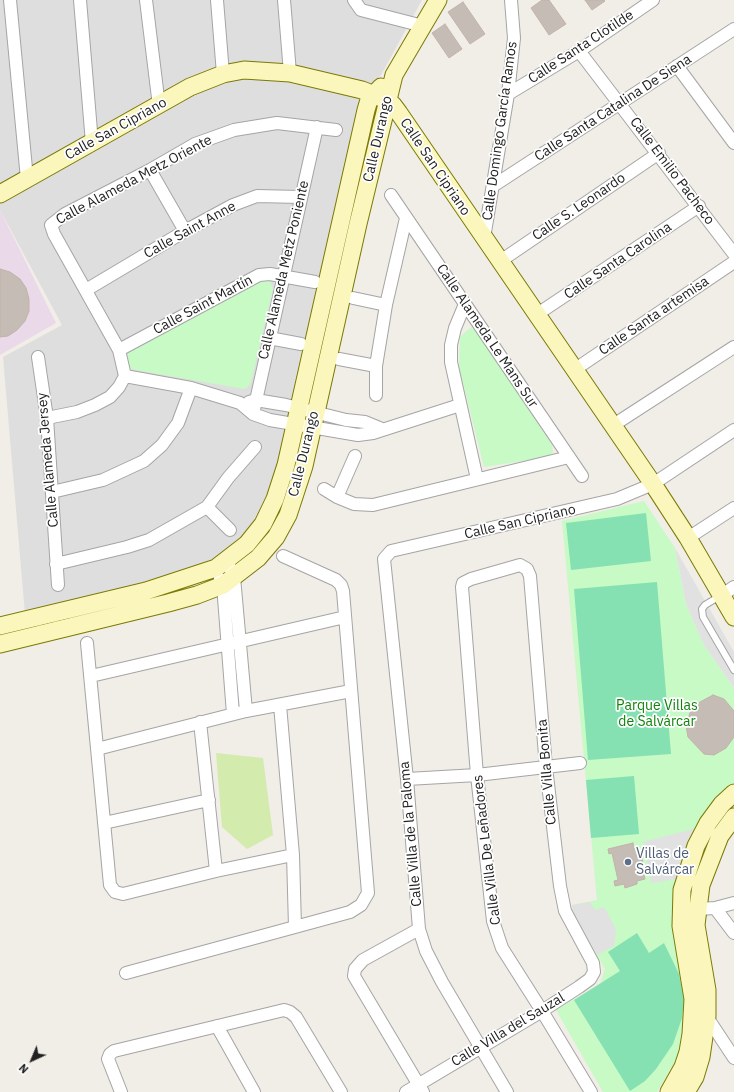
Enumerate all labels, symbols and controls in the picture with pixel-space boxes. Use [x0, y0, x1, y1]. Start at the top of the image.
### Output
street label: Calle Santa Clotilde [525, 7, 637, 87]
street label: Calle Domingo García Ramos [479, 40, 521, 222]
street label: Calle Santa Catalina De Siena [531, 51, 695, 165]
street label: Calle San Cipriano [62, 94, 170, 164]
street label: Calle Durango [360, 94, 396, 184]
street label: Calle Emilio Pacheco [626, 114, 718, 228]
street label: Calle San Cipriano [396, 115, 474, 219]
street label: Calle Alameda Metz Oriente [53, 132, 215, 228]
street label: Calle S. Leonardo [529, 170, 629, 244]
street label: Calle Alameda Metz Poniente [255, 179, 313, 361]
street label: Calle Saint Anne [141, 198, 239, 262]
street label: Calle Santa Carolina [561, 219, 675, 303]
street label: Calle Alameda Le Mans Sur [433, 261, 541, 411]
street label: Calle Saint Martín [150, 272, 256, 338]
street label: Calle Santa artemisa [596, 273, 712, 359]
street label: Calle Alameda Jersey [34, 392, 62, 528]
street label: Calle Durango [285, 409, 323, 499]
street label: Calle San Cipriano [463, 501, 577, 543]
park label: Parque Villas de Salvárcar [616, 698, 698, 730]
street label: Calle Villa Bonita [534, 719, 560, 825]
street label: Calle Villa de la Paloma [396, 761, 426, 907]
street label: Calle Villa De Leñadores [469, 774, 505, 926]
place label: Villas de Salvárcar [636, 846, 694, 878]
marker: Villas de Salvárcar [623, 857, 633, 867]
street label: Calle Villa del Sauzal [448, 989, 568, 1071]
north arrow [12, 1040, 52, 1080]
text: N [16, 1061, 31, 1076]

